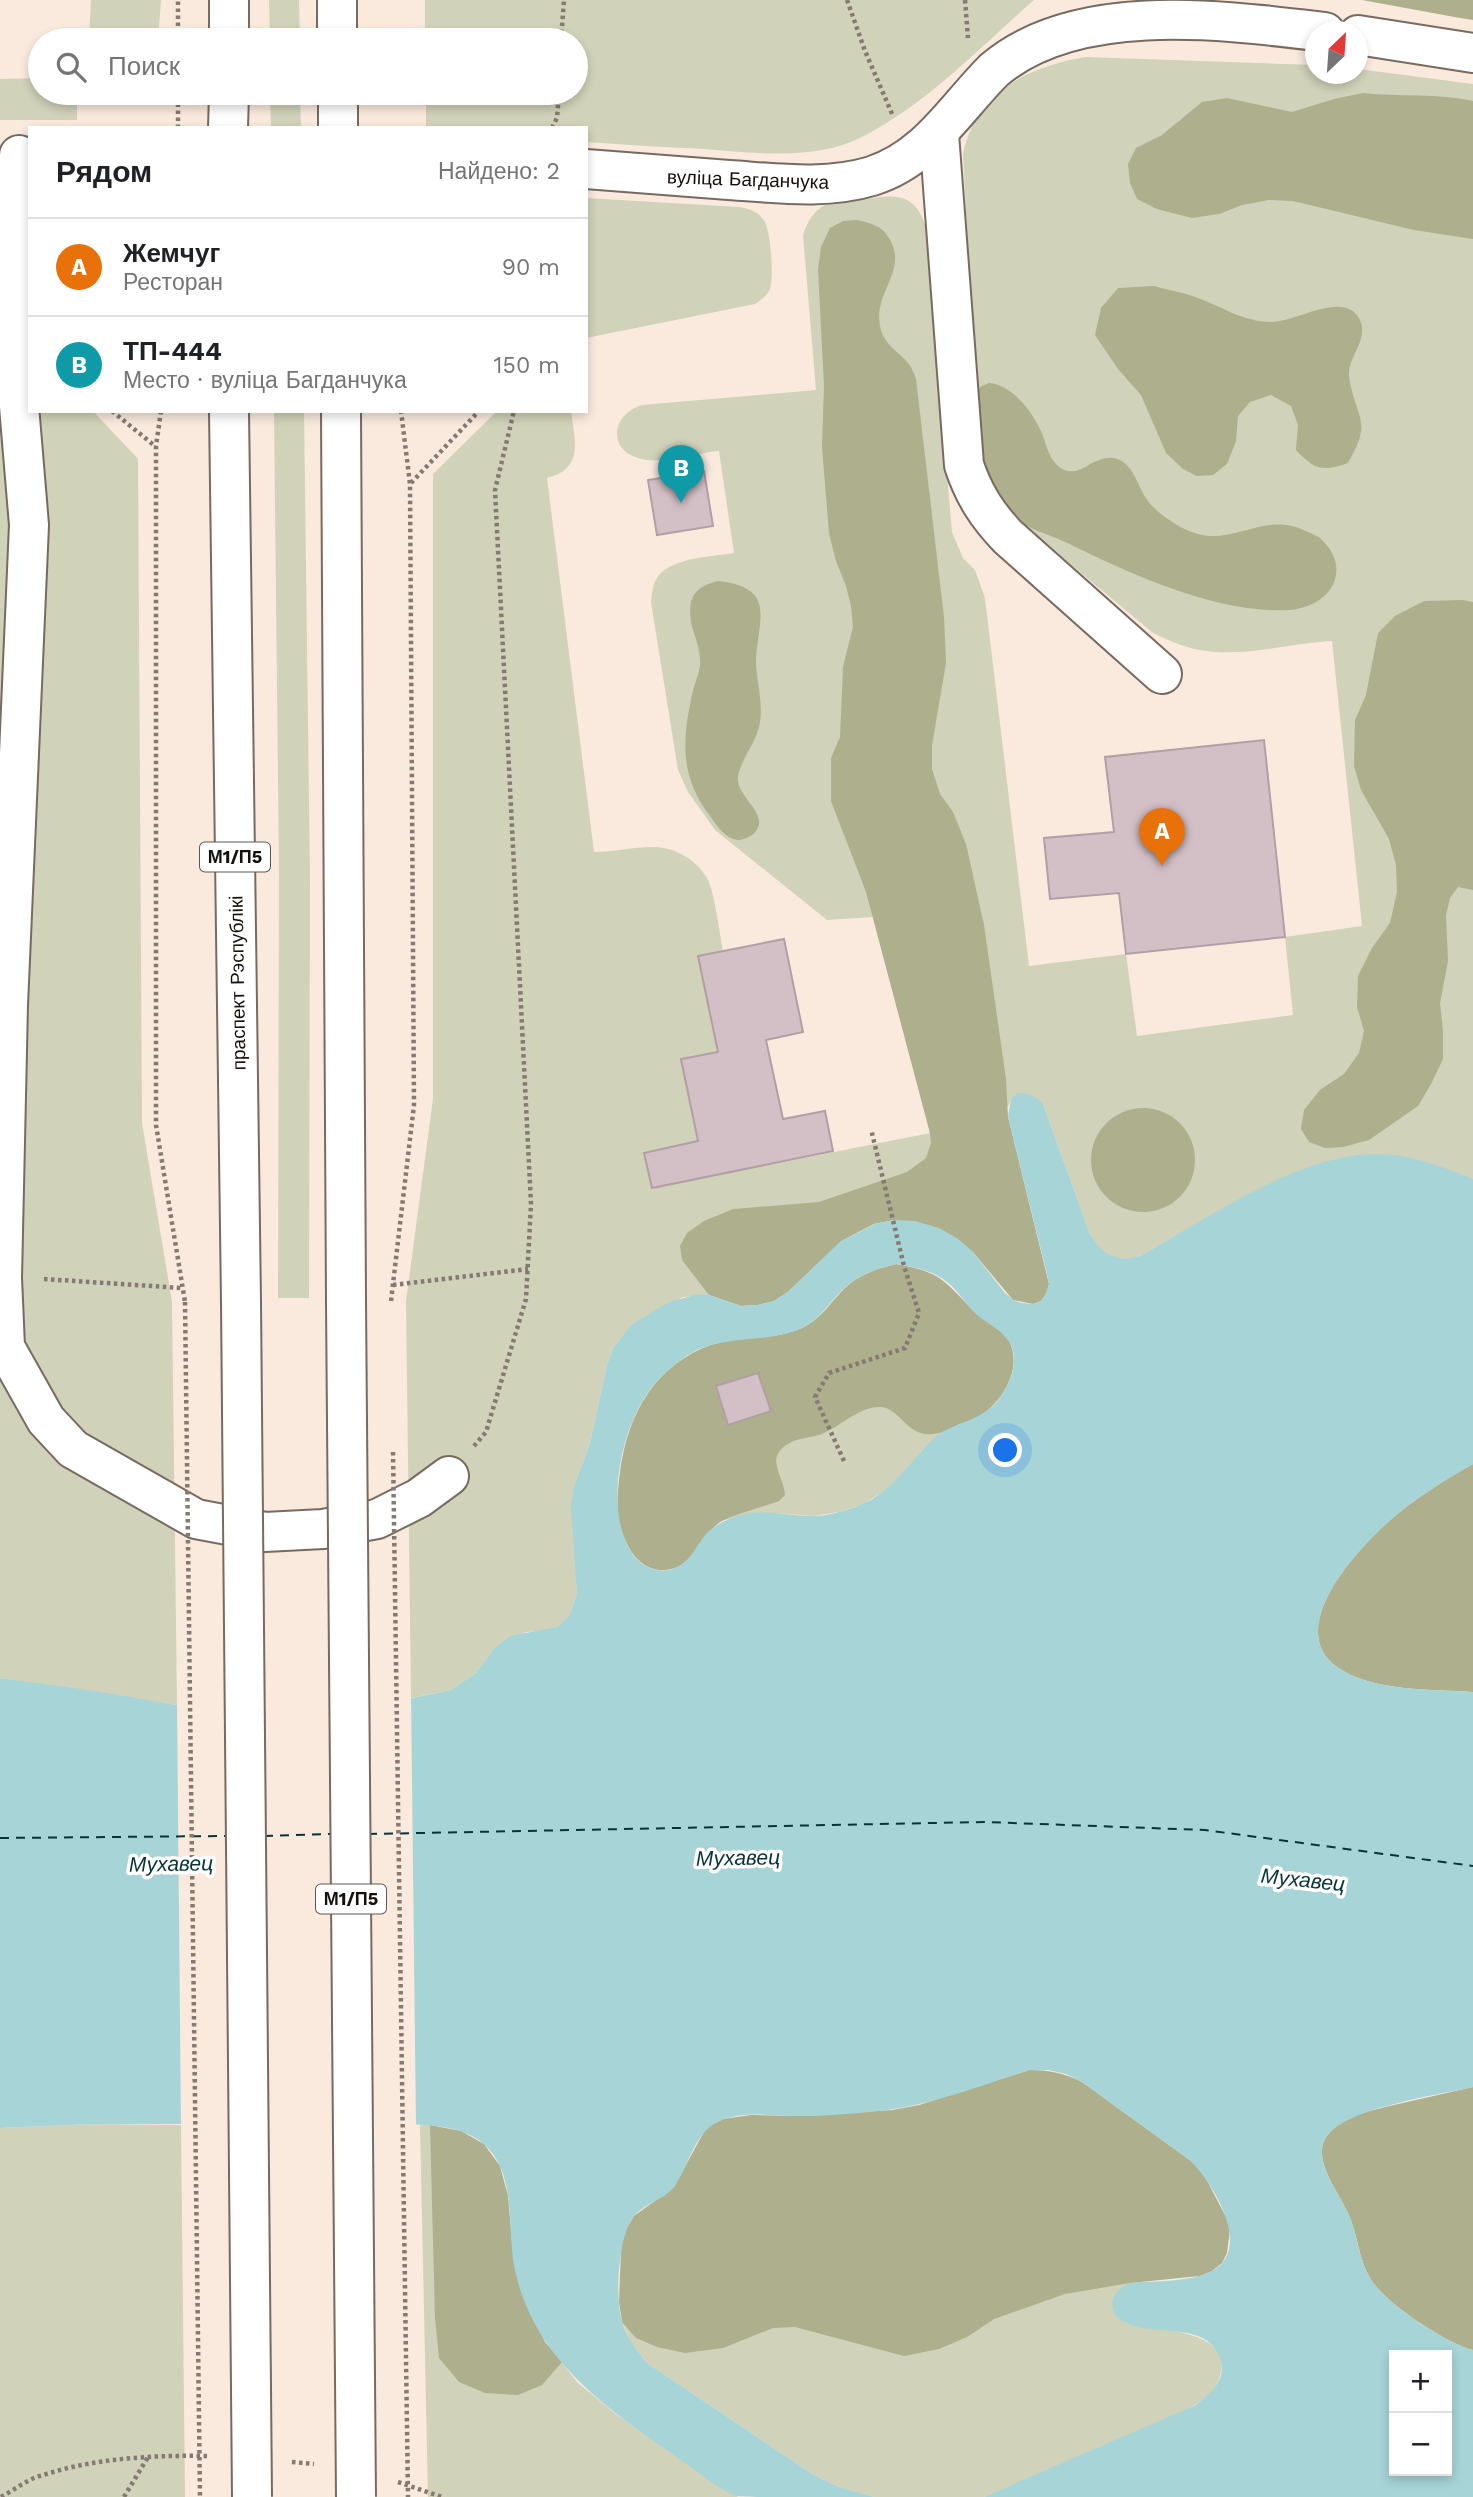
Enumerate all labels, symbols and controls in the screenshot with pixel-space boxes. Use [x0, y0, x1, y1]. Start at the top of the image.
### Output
north arrow [1305, 21, 1368, 84]
search box [28, 28, 588, 105]
icon: search [52, 48, 90, 86]
text: Поиск [108, 51, 180, 81]
text: Рядом [56, 154, 152, 189]
text: Найдено: 2 [438, 158, 560, 185]
street label: вуліца Багданчука [667, 165, 830, 194]
text: Жемчуг [123, 238, 220, 268]
text: A [71, 254, 87, 281]
text: 90 m [502, 254, 560, 281]
text: Ресторан [123, 269, 223, 296]
text: ТП-444 [123, 336, 222, 366]
text: B [71, 352, 87, 379]
text: 150 m [494, 352, 560, 379]
text: Место · вуліца Багданчука [123, 367, 407, 394]
pin: B [658, 445, 704, 503]
pin: A [1139, 808, 1185, 866]
road number: М1/П5 [200, 842, 270, 872]
street label: праспект Рэспублікі [224, 895, 251, 1071]
your location [988, 1433, 1022, 1467]
water label: Мухавец [696, 1844, 780, 1871]
water label: Мухавец [129, 1850, 213, 1877]
water label: Мухавец [1260, 1863, 1346, 1896]
road number: М1/П5 [316, 1884, 386, 1913]
map controls [1389, 2350, 1452, 2476]
button: + [1389, 2350, 1452, 2413]
button: − [1389, 2413, 1452, 2476]

